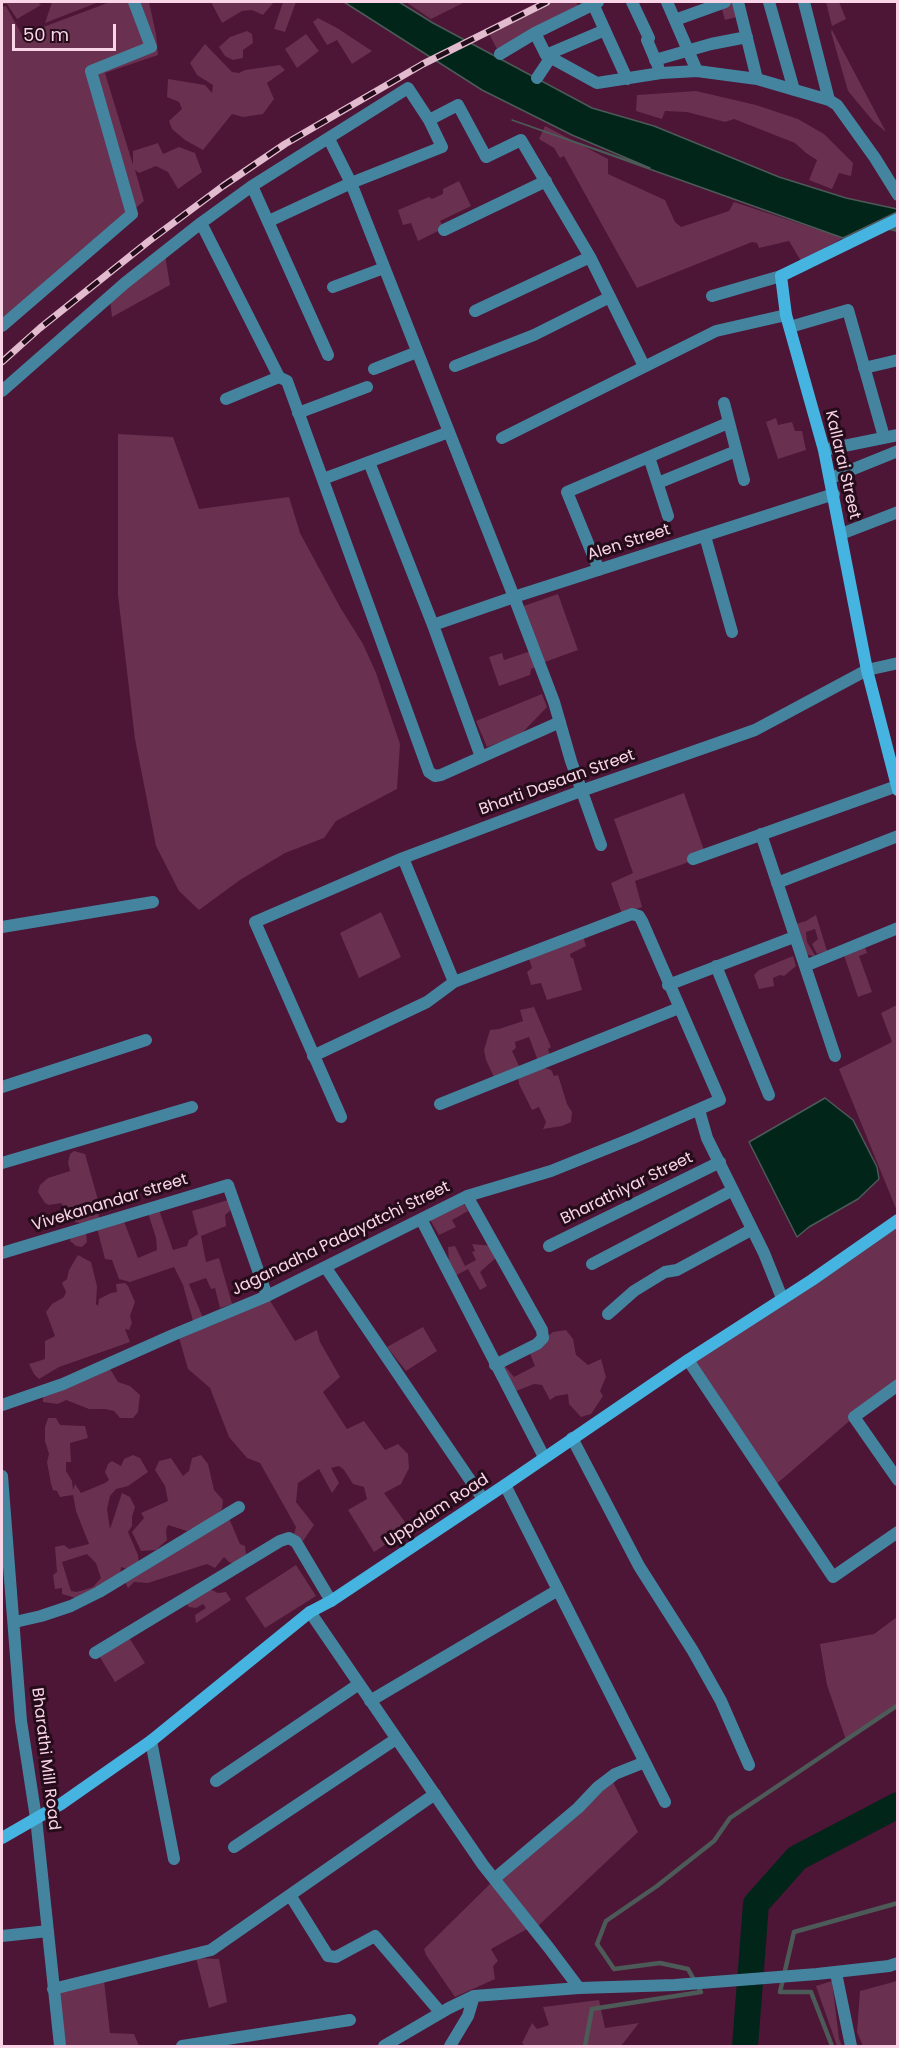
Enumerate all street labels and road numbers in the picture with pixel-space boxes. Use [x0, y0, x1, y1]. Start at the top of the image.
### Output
street label: Kallarai Street [820, 409, 864, 521]
street label: Alen Street [585, 521, 673, 565]
street label: Bharti Dasaan Street [477, 746, 637, 820]
street label: Bharathiyar Street [558, 1149, 696, 1229]
street label: Vivekanandar street [30, 1170, 190, 1236]
street label: Jaganadha Padayatchi Street [229, 1178, 453, 1300]
street label: Uppalam Road [381, 1470, 493, 1552]
street label: Bharathi Mill Road [27, 1687, 63, 1831]

